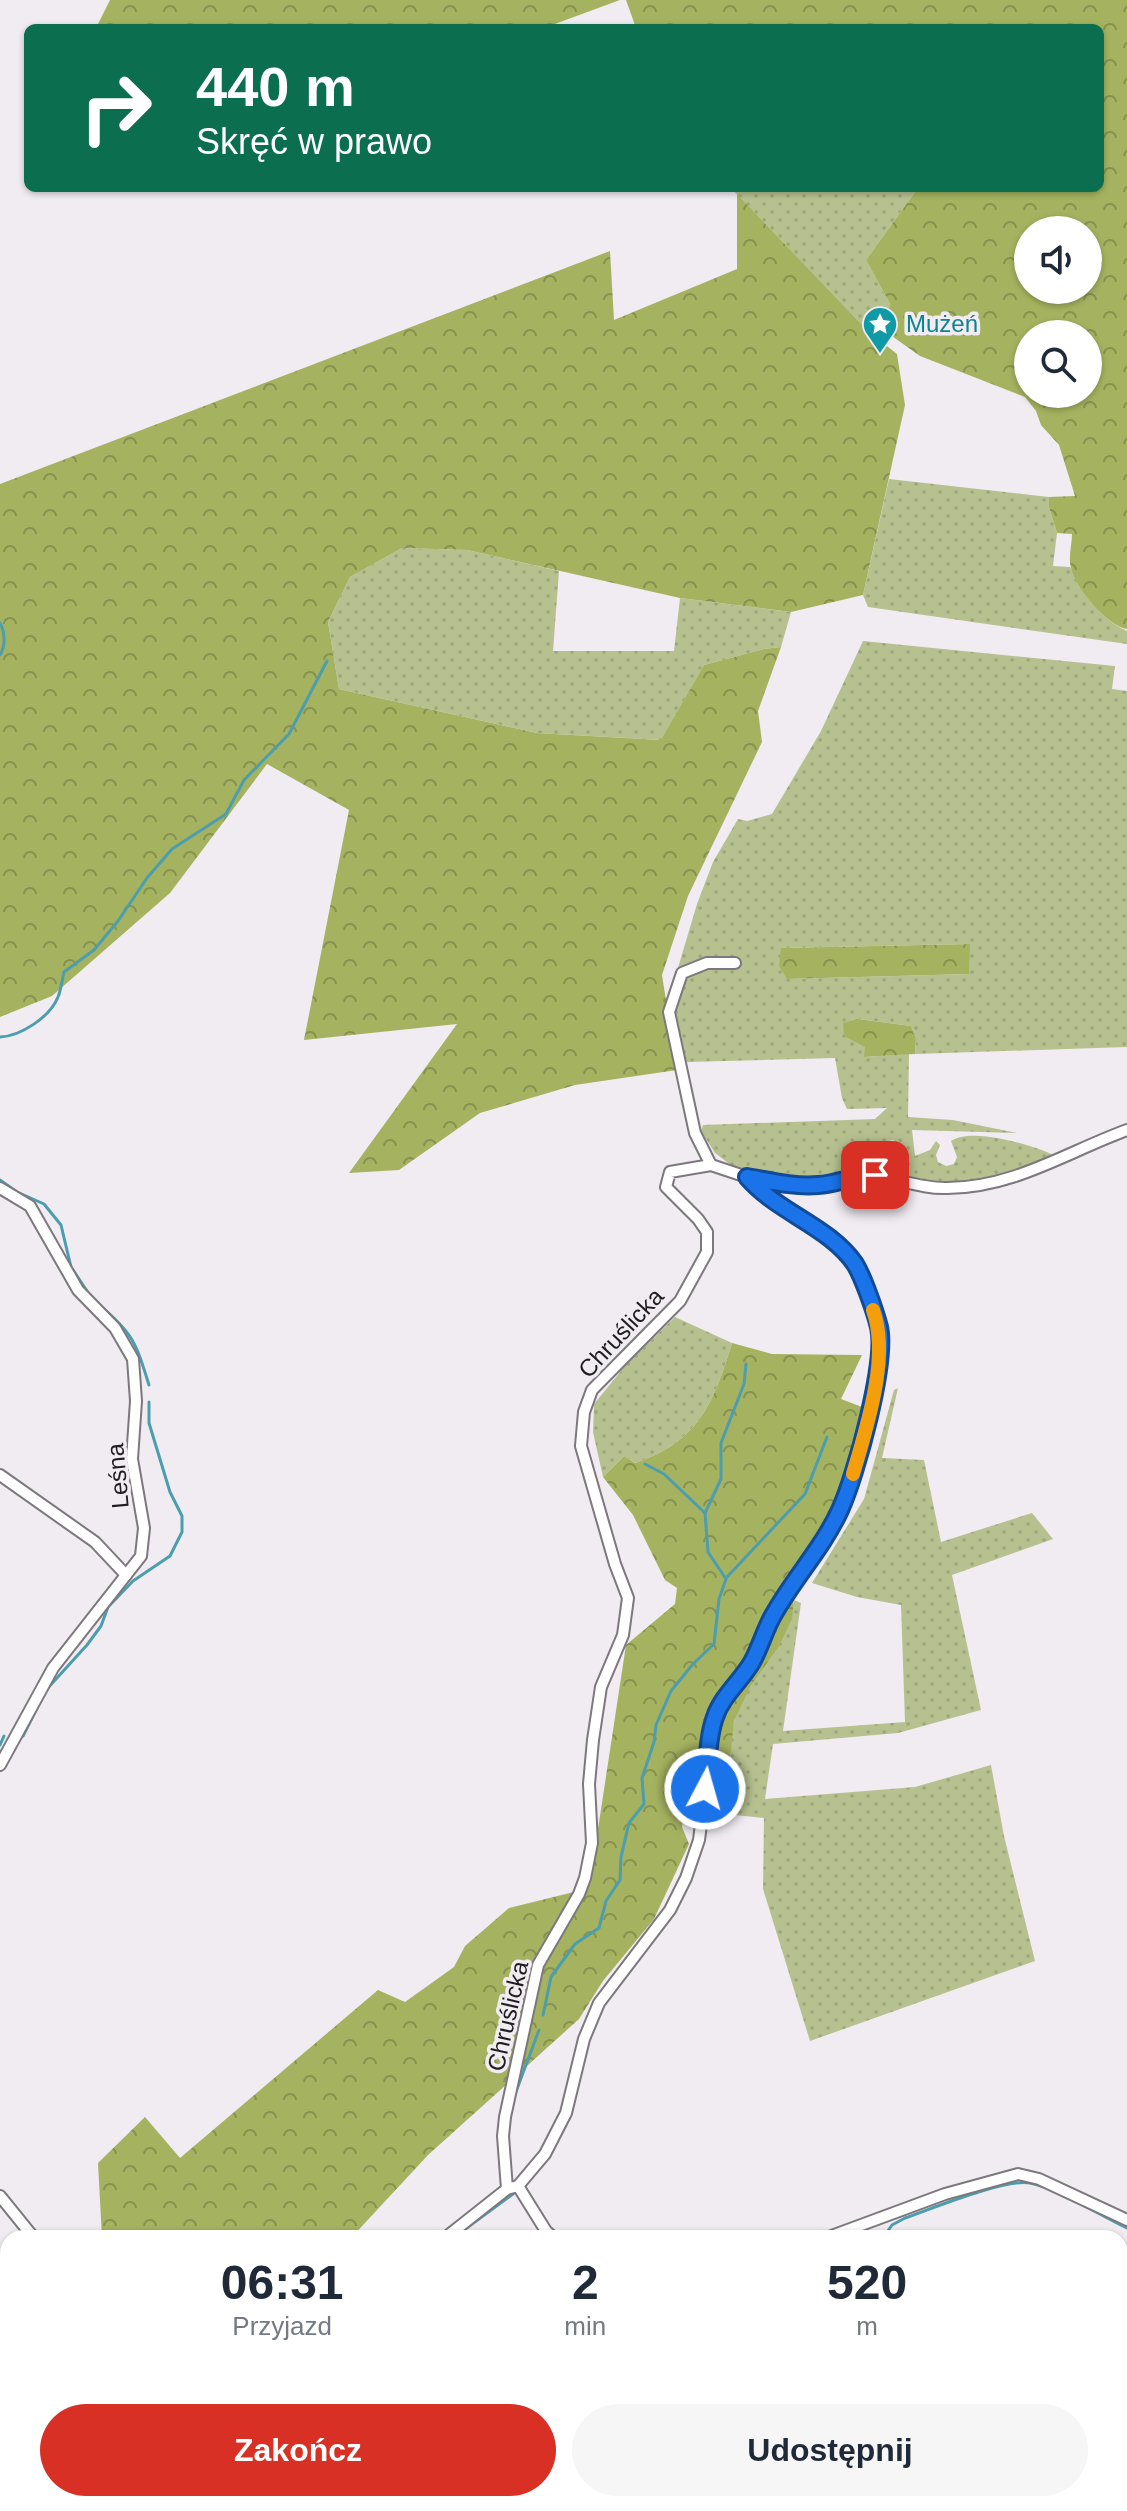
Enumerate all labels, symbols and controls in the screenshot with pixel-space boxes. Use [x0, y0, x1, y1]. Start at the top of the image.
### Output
text: 440 m [196, 55, 355, 118]
icon: right [64, 56, 168, 160]
text: Skręć w prawo [196, 121, 432, 162]
map controls [1014, 216, 1102, 408]
button: sound [1014, 216, 1102, 304]
place icon: Mużeń [861, 305, 899, 355]
place label: Mużeń [906, 310, 978, 337]
button: search [1014, 320, 1102, 408]
pin [841, 1141, 909, 1209]
icon: arrive [853, 1153, 897, 1197]
street label: Chruślicka [573, 1282, 669, 1383]
street label: Leśna [101, 1442, 134, 1510]
position arrow [663, 1747, 747, 1831]
street label: Chruślicka [482, 1958, 533, 2074]
text: 06:31 [221, 2256, 344, 2309]
text: 2 [572, 2256, 599, 2309]
text: 520 [827, 2256, 907, 2309]
text: Przyjazd [232, 2311, 332, 2341]
text: min [564, 2311, 606, 2341]
text: m [856, 2311, 878, 2341]
button: Zakończ [40, 2404, 556, 2496]
button: Udostępnij [572, 2404, 1088, 2496]

